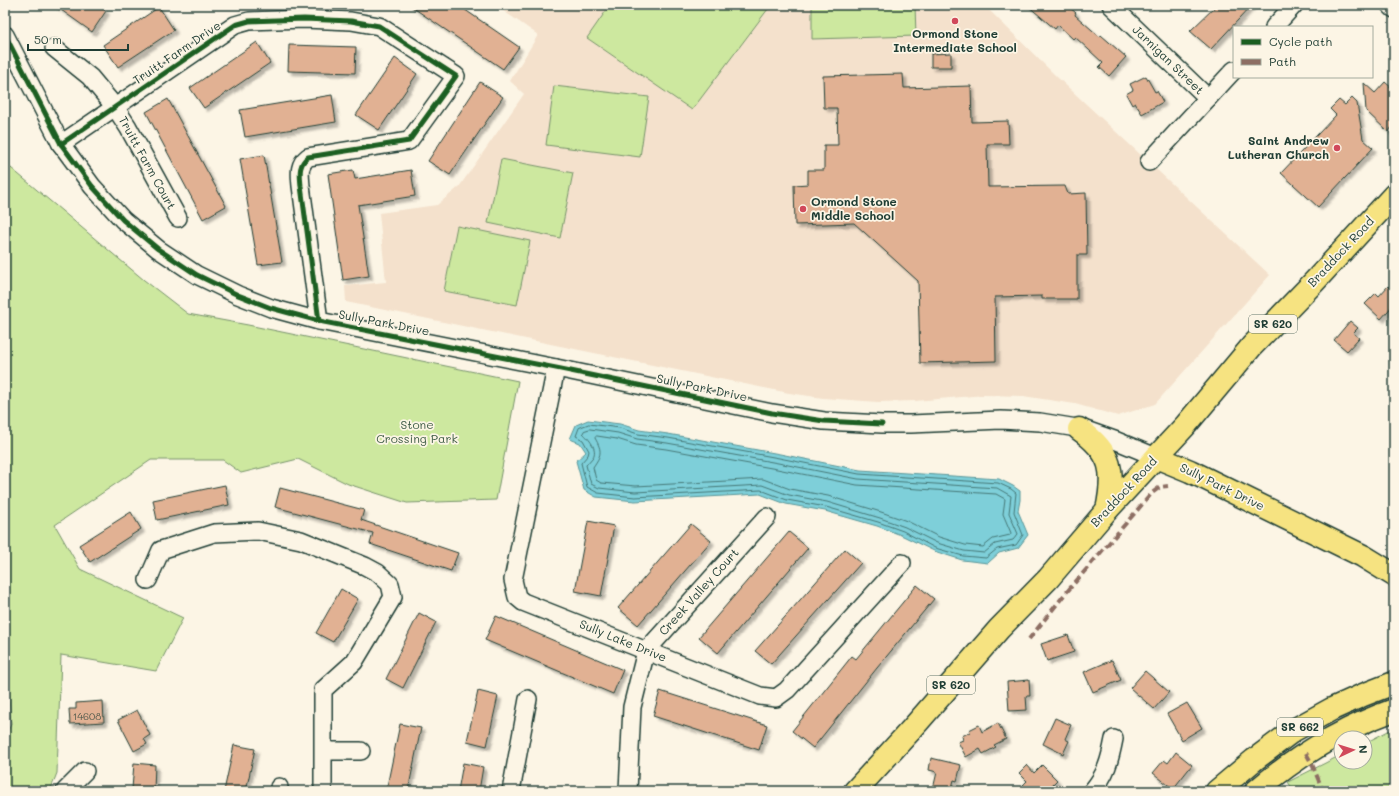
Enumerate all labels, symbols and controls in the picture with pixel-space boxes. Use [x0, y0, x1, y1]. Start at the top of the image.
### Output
marker: Ormond Stone Intermediate School [950, 16, 960, 26]
street label: Truitt Farm Drive [129, 17, 223, 88]
street label: Jarnigan Street [1129, 21, 1208, 98]
place label: Ormond Stone Intermediate School [893, 25, 1017, 55]
scale bar [28, 26, 128, 52]
legend [1233, 26, 1373, 78]
text: 50 m [34, 31, 62, 47]
text: Cycle path [1269, 33, 1332, 49]
text: Path [1269, 53, 1296, 69]
street label: Truitt Farm Court [116, 113, 180, 212]
place label: Saint Andrew Lutheran Church [1228, 132, 1329, 162]
marker: Saint Andrew Lutheran Church [1332, 143, 1342, 153]
place label: Ormond Stone Middle School [811, 193, 897, 223]
marker: Ormond Stone Middle School [798, 204, 808, 214]
street label: Braddock Road [1304, 213, 1377, 290]
street label: Sully Park Drive [337, 305, 431, 339]
road number: SR 620 [1249, 315, 1297, 333]
street label: Sully Park Drive [655, 370, 749, 404]
park label: Stone Crossing Park [376, 416, 458, 446]
street label: Braddock Road [1087, 453, 1160, 530]
street label: Sully Park Drive [1177, 459, 1267, 514]
street label: Creek Valley Court [655, 544, 742, 638]
street label: Sully Lake Drive [577, 615, 669, 665]
road number: SR 620 [927, 676, 975, 694]
house number: 14608 [73, 709, 101, 723]
road number: SR 662 [1277, 718, 1323, 736]
north arrow [1333, 730, 1373, 770]
text: N [1356, 745, 1371, 754]

